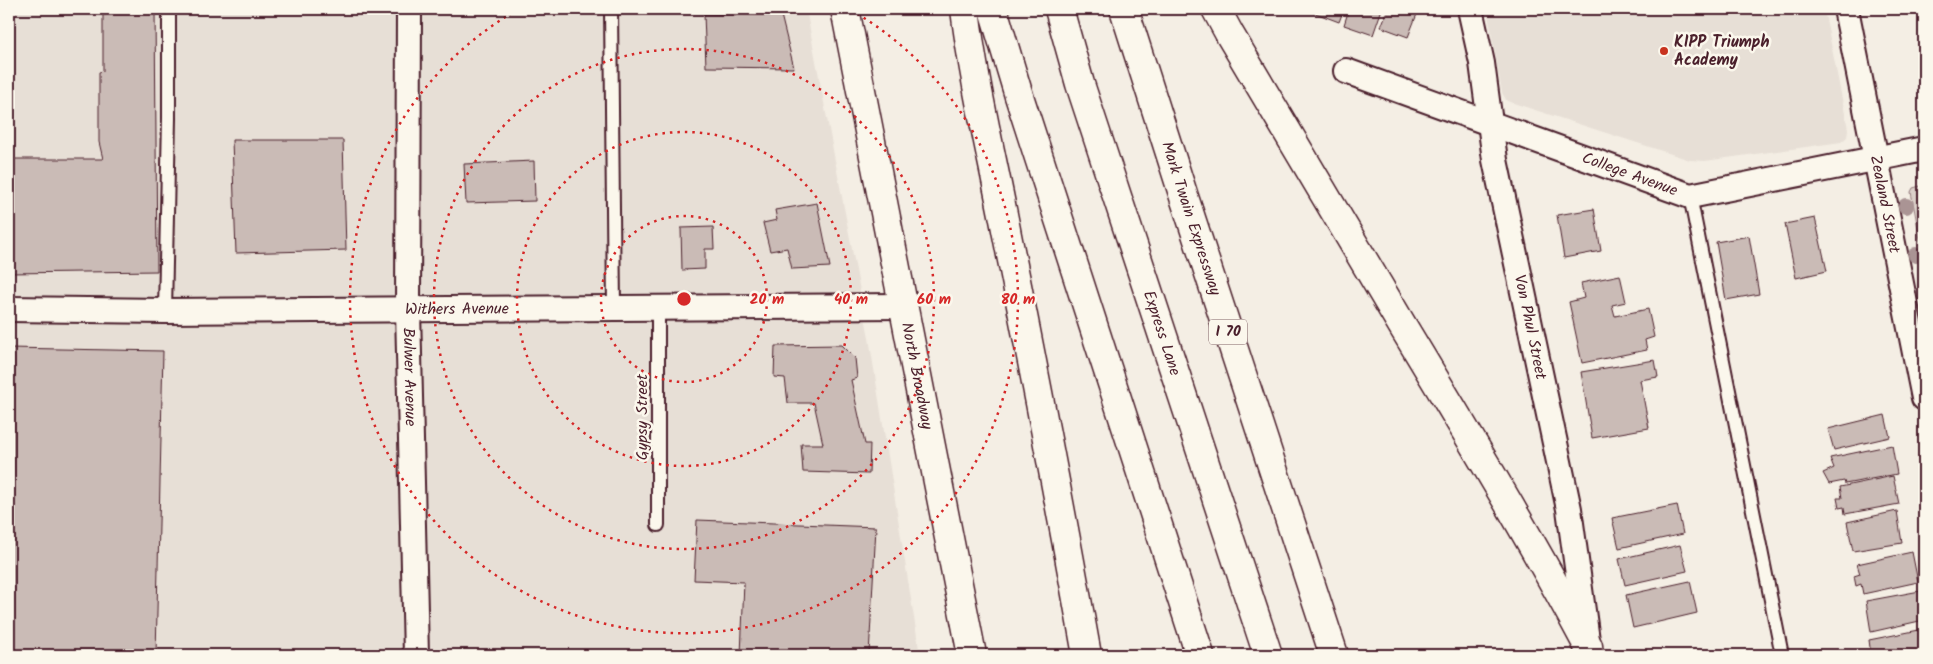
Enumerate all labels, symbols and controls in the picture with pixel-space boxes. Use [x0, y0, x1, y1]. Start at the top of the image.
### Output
place label: KIPP Triumph Academy [1674, 30, 1769, 73]
marker: KIPP Triumph Academy [1658, 45, 1670, 57]
street label: Mark Twain Expressway [1155, 138, 1228, 299]
street label: College Avenue [1578, 145, 1681, 203]
street label: Zealand Street [1863, 153, 1907, 256]
street label: Von Phul Street [1507, 272, 1554, 383]
street label: Express Lane [1136, 287, 1188, 379]
text: 20 m [750, 288, 784, 312]
text: 40 m [834, 288, 868, 312]
text: 60 m [917, 288, 951, 312]
text: 80 m [1001, 288, 1035, 312]
centre of rings [675, 290, 693, 308]
street label: Withers Avenue [405, 296, 509, 322]
street label: North Broadway [894, 320, 940, 432]
road number: I 70 [1209, 320, 1247, 344]
street label: Bulwer Avenue [396, 327, 423, 427]
street label: Gypsy Street [630, 373, 655, 460]

